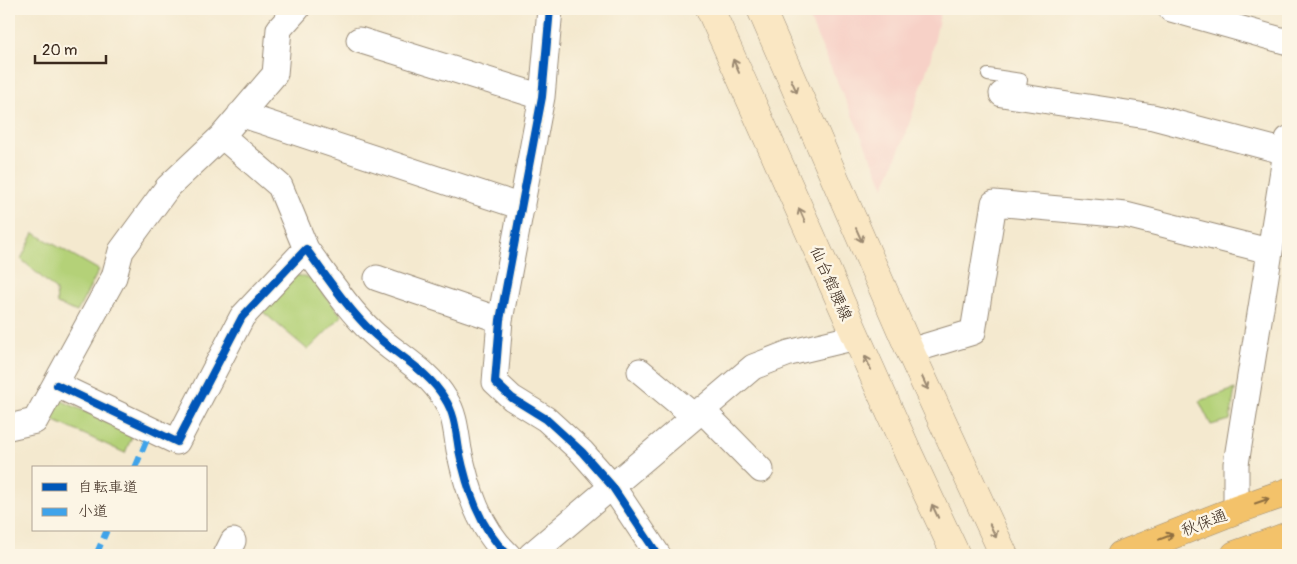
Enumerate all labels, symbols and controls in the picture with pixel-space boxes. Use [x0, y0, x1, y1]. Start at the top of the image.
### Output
scale bar [35, 32, 106, 64]
text: 20 m [42, 41, 77, 60]
one-way arrow [730, 59, 740, 74]
one-way arrow [789, 78, 799, 93]
one-way arrow [796, 208, 806, 223]
one-way arrow [855, 227, 864, 242]
street label: 仙台館腰線 [806, 243, 856, 324]
one-way arrow [862, 356, 872, 371]
one-way arrow [921, 375, 930, 390]
legend [32, 466, 208, 532]
text: 自転車道 [78, 478, 138, 497]
one-way arrow [1254, 496, 1269, 505]
text: 小道 [78, 502, 108, 521]
one-way arrow [930, 504, 940, 519]
street label: 秋保通 [1178, 505, 1230, 541]
one-way arrow [989, 523, 998, 538]
one-way arrow [1158, 532, 1173, 542]

